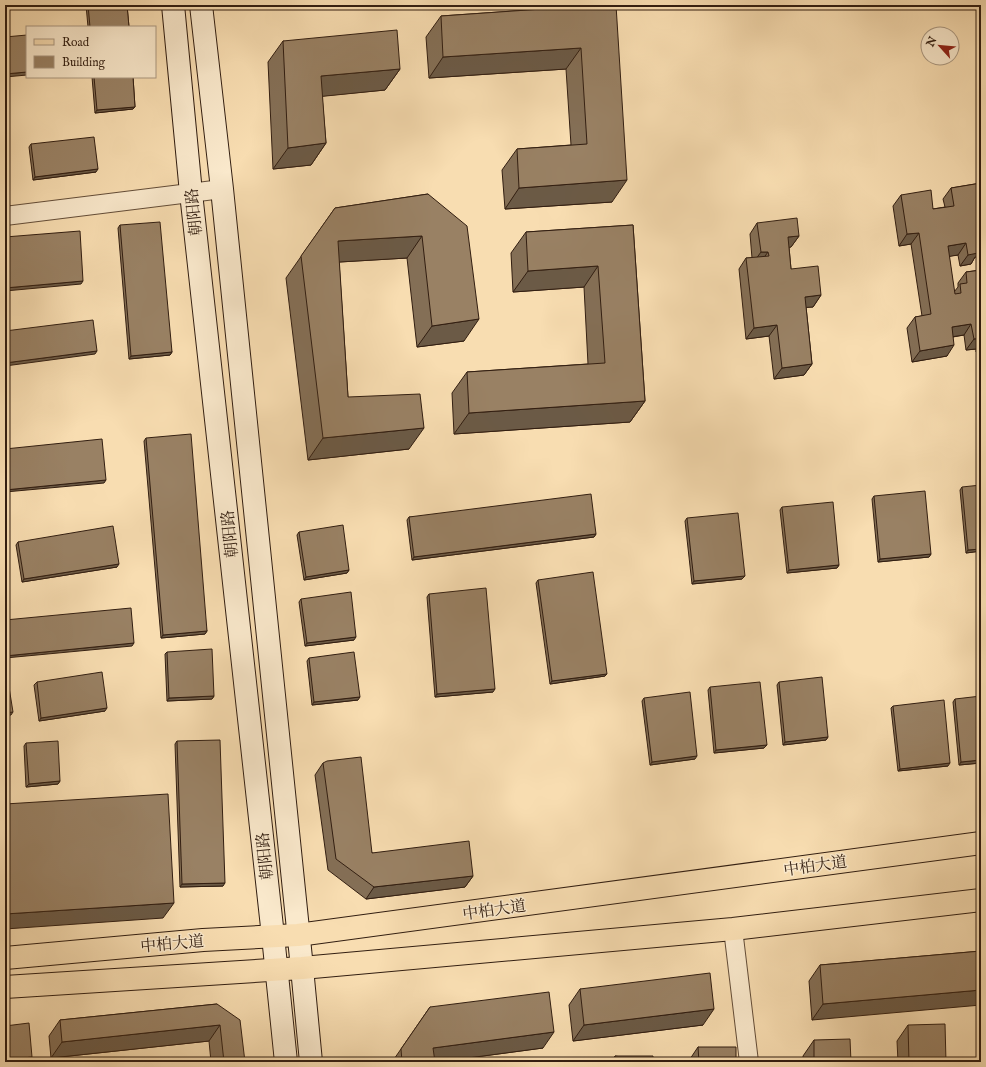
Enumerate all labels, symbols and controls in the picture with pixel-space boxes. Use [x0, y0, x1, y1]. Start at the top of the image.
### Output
legend [26, 26, 156, 78]
north arrow [920, 26, 960, 66]
text: N [923, 34, 941, 50]
text: Road [62, 35, 90, 50]
text: Building [62, 55, 106, 70]
street label: 朝阳路 [183, 187, 207, 237]
street label: 朝阳路 [219, 509, 243, 559]
street label: 朝阳路 [254, 831, 278, 881]
street label: 中柏大道 [782, 853, 848, 881]
street label: 中柏大道 [461, 897, 527, 925]
street label: 中柏大道 [139, 932, 205, 958]

